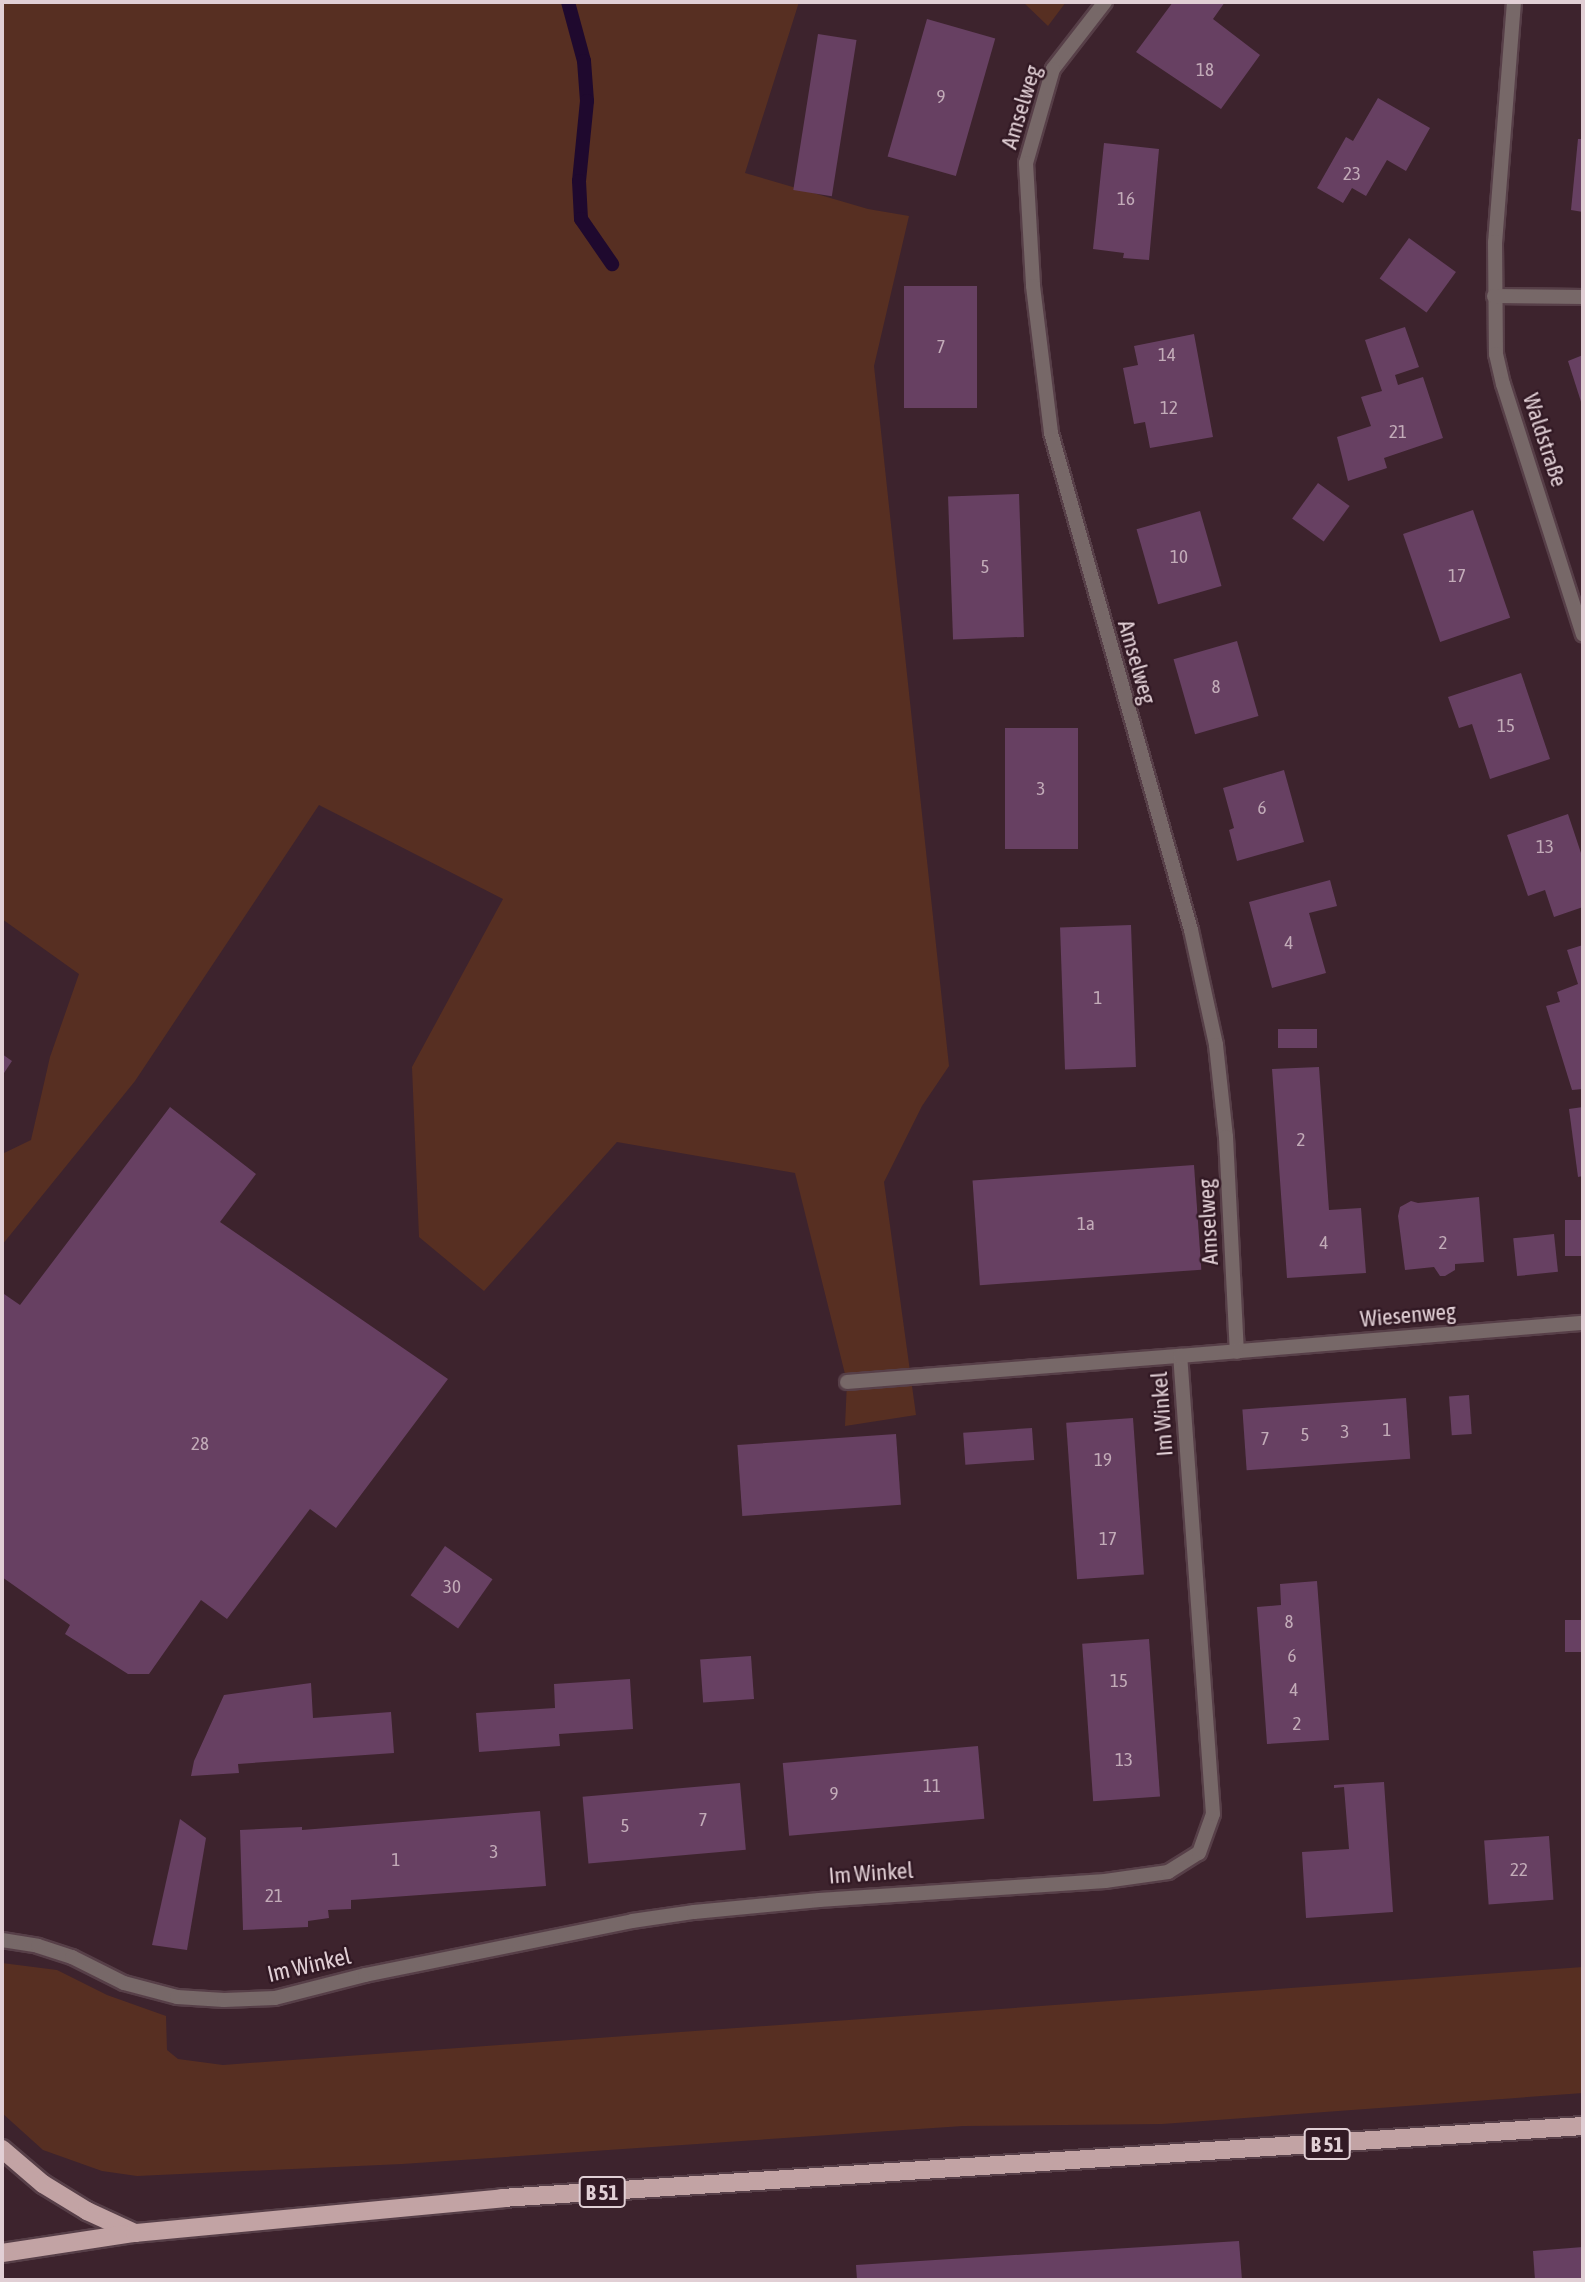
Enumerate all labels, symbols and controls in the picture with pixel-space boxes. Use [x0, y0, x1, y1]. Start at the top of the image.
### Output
house number: 18 [1196, 59, 1214, 81]
street label: Amselweg [995, 62, 1047, 152]
house number: 9 [937, 86, 945, 108]
house number: 23 [1343, 163, 1361, 185]
house number: 16 [1117, 188, 1135, 210]
house number: 7 [937, 336, 945, 358]
house number: 14 [1158, 344, 1176, 366]
street label: Waldstraße [1517, 390, 1573, 490]
house number: 12 [1160, 397, 1178, 419]
house number: 21 [1389, 421, 1407, 443]
house number: 10 [1170, 546, 1188, 568]
house number: 5 [981, 556, 989, 578]
house number: 17 [1448, 565, 1466, 587]
street label: Amselweg [1112, 617, 1162, 707]
house number: 8 [1212, 676, 1220, 698]
house number: 15 [1497, 715, 1515, 737]
house number: 3 [1037, 778, 1045, 800]
house number: 6 [1258, 797, 1266, 819]
house number: 13 [1536, 836, 1554, 858]
house number: 4 [1285, 932, 1293, 954]
house number: 1 [1094, 987, 1102, 1009]
house number: 2 [1297, 1129, 1305, 1151]
street label: Amselweg [1192, 1178, 1224, 1266]
house number: 1a [1077, 1213, 1095, 1235]
house number: 4 [1320, 1232, 1328, 1254]
house number: 2 [1439, 1232, 1447, 1254]
street label: Wiesenweg [1359, 1297, 1457, 1333]
street label: Im Winkel [1145, 1371, 1179, 1457]
house number: 1 [1383, 1419, 1391, 1441]
house number: 3 [1341, 1421, 1349, 1443]
house number: 5 [1301, 1424, 1309, 1446]
house number: 7 [1261, 1428, 1269, 1450]
house number: 28 [191, 1433, 209, 1455]
house number: 19 [1094, 1449, 1112, 1471]
house number: 17 [1099, 1528, 1117, 1550]
house number: 30 [443, 1576, 461, 1598]
house number: 8 [1285, 1611, 1293, 1633]
house number: 6 [1288, 1645, 1296, 1667]
house number: 15 [1110, 1670, 1128, 1692]
house number: 4 [1290, 1679, 1298, 1701]
house number: 2 [1293, 1713, 1301, 1735]
house number: 13 [1115, 1749, 1133, 1771]
house number: 11 [923, 1775, 941, 1797]
house number: 9 [830, 1783, 838, 1805]
house number: 7 [699, 1809, 707, 1831]
house number: 5 [621, 1815, 629, 1837]
house number: 3 [490, 1841, 498, 1863]
house number: 1 [392, 1849, 400, 1871]
street label: Im Winkel [828, 1856, 914, 1890]
house number: 22 [1510, 1859, 1528, 1881]
house number: 21 [265, 1885, 283, 1907]
street label: Im Winkel [265, 1942, 353, 1988]
road number: B 51 [1302, 2126, 1352, 2162]
road number: B 51 [578, 2174, 626, 2210]

